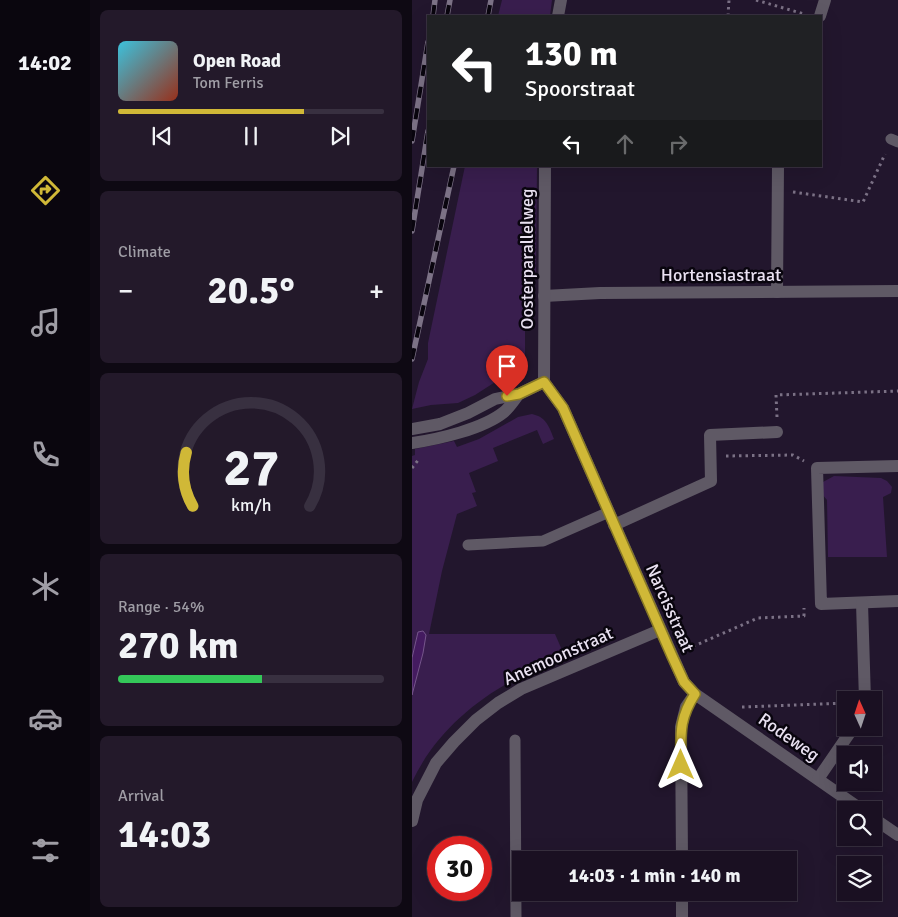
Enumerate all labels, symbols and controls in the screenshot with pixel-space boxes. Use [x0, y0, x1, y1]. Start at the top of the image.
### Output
text: 130 m [525, 32, 618, 75]
icon: left [442, 35, 507, 100]
text: 14:02 [18, 49, 72, 76]
text: Open Road [193, 49, 281, 73]
text: Tom Ferris [193, 73, 263, 93]
text: Spoorstraat [525, 75, 635, 102]
icon: previous [148, 122, 176, 150]
icon: pause [237, 122, 265, 150]
icon: next [326, 122, 354, 150]
icon: left [558, 130, 586, 158]
icon: ahead [611, 130, 639, 158]
icon: right [664, 130, 692, 158]
icon: directions [28, 173, 63, 208]
street label: Oosterparallelweg [516, 189, 538, 329]
text: Climate [118, 242, 171, 262]
street label: Hortensiastraat [661, 264, 781, 286]
text: 20.5° [207, 267, 295, 314]
text: − [118, 274, 133, 308]
text: + [369, 274, 384, 308]
icon: music [28, 305, 63, 340]
pin [486, 345, 528, 396]
icon: arrive [493, 352, 521, 380]
text: 27 [223, 436, 279, 500]
icon: phone [28, 437, 63, 472]
text: km/h [231, 494, 271, 516]
street label: Narcisstraat [641, 561, 699, 655]
icon: climate [28, 569, 63, 604]
text: Range · 54% [118, 597, 204, 617]
text: 270 km [118, 622, 239, 669]
street label: Anemoonstraat [500, 622, 616, 690]
north arrow [837, 691, 882, 736]
map controls [837, 691, 882, 901]
icon: car [28, 701, 63, 736]
street label: Rodeweg [754, 708, 824, 766]
position arrow [654, 738, 706, 790]
button: sound [837, 746, 882, 791]
text: Arrival [118, 786, 164, 806]
button: search [837, 801, 882, 846]
text: 14:03 [118, 811, 211, 858]
icon: filters [28, 833, 63, 868]
speed limit sign: 30 [427, 836, 492, 901]
button: layers [837, 856, 882, 901]
text: 14:03 · 1 min · 140 m [568, 864, 741, 888]

